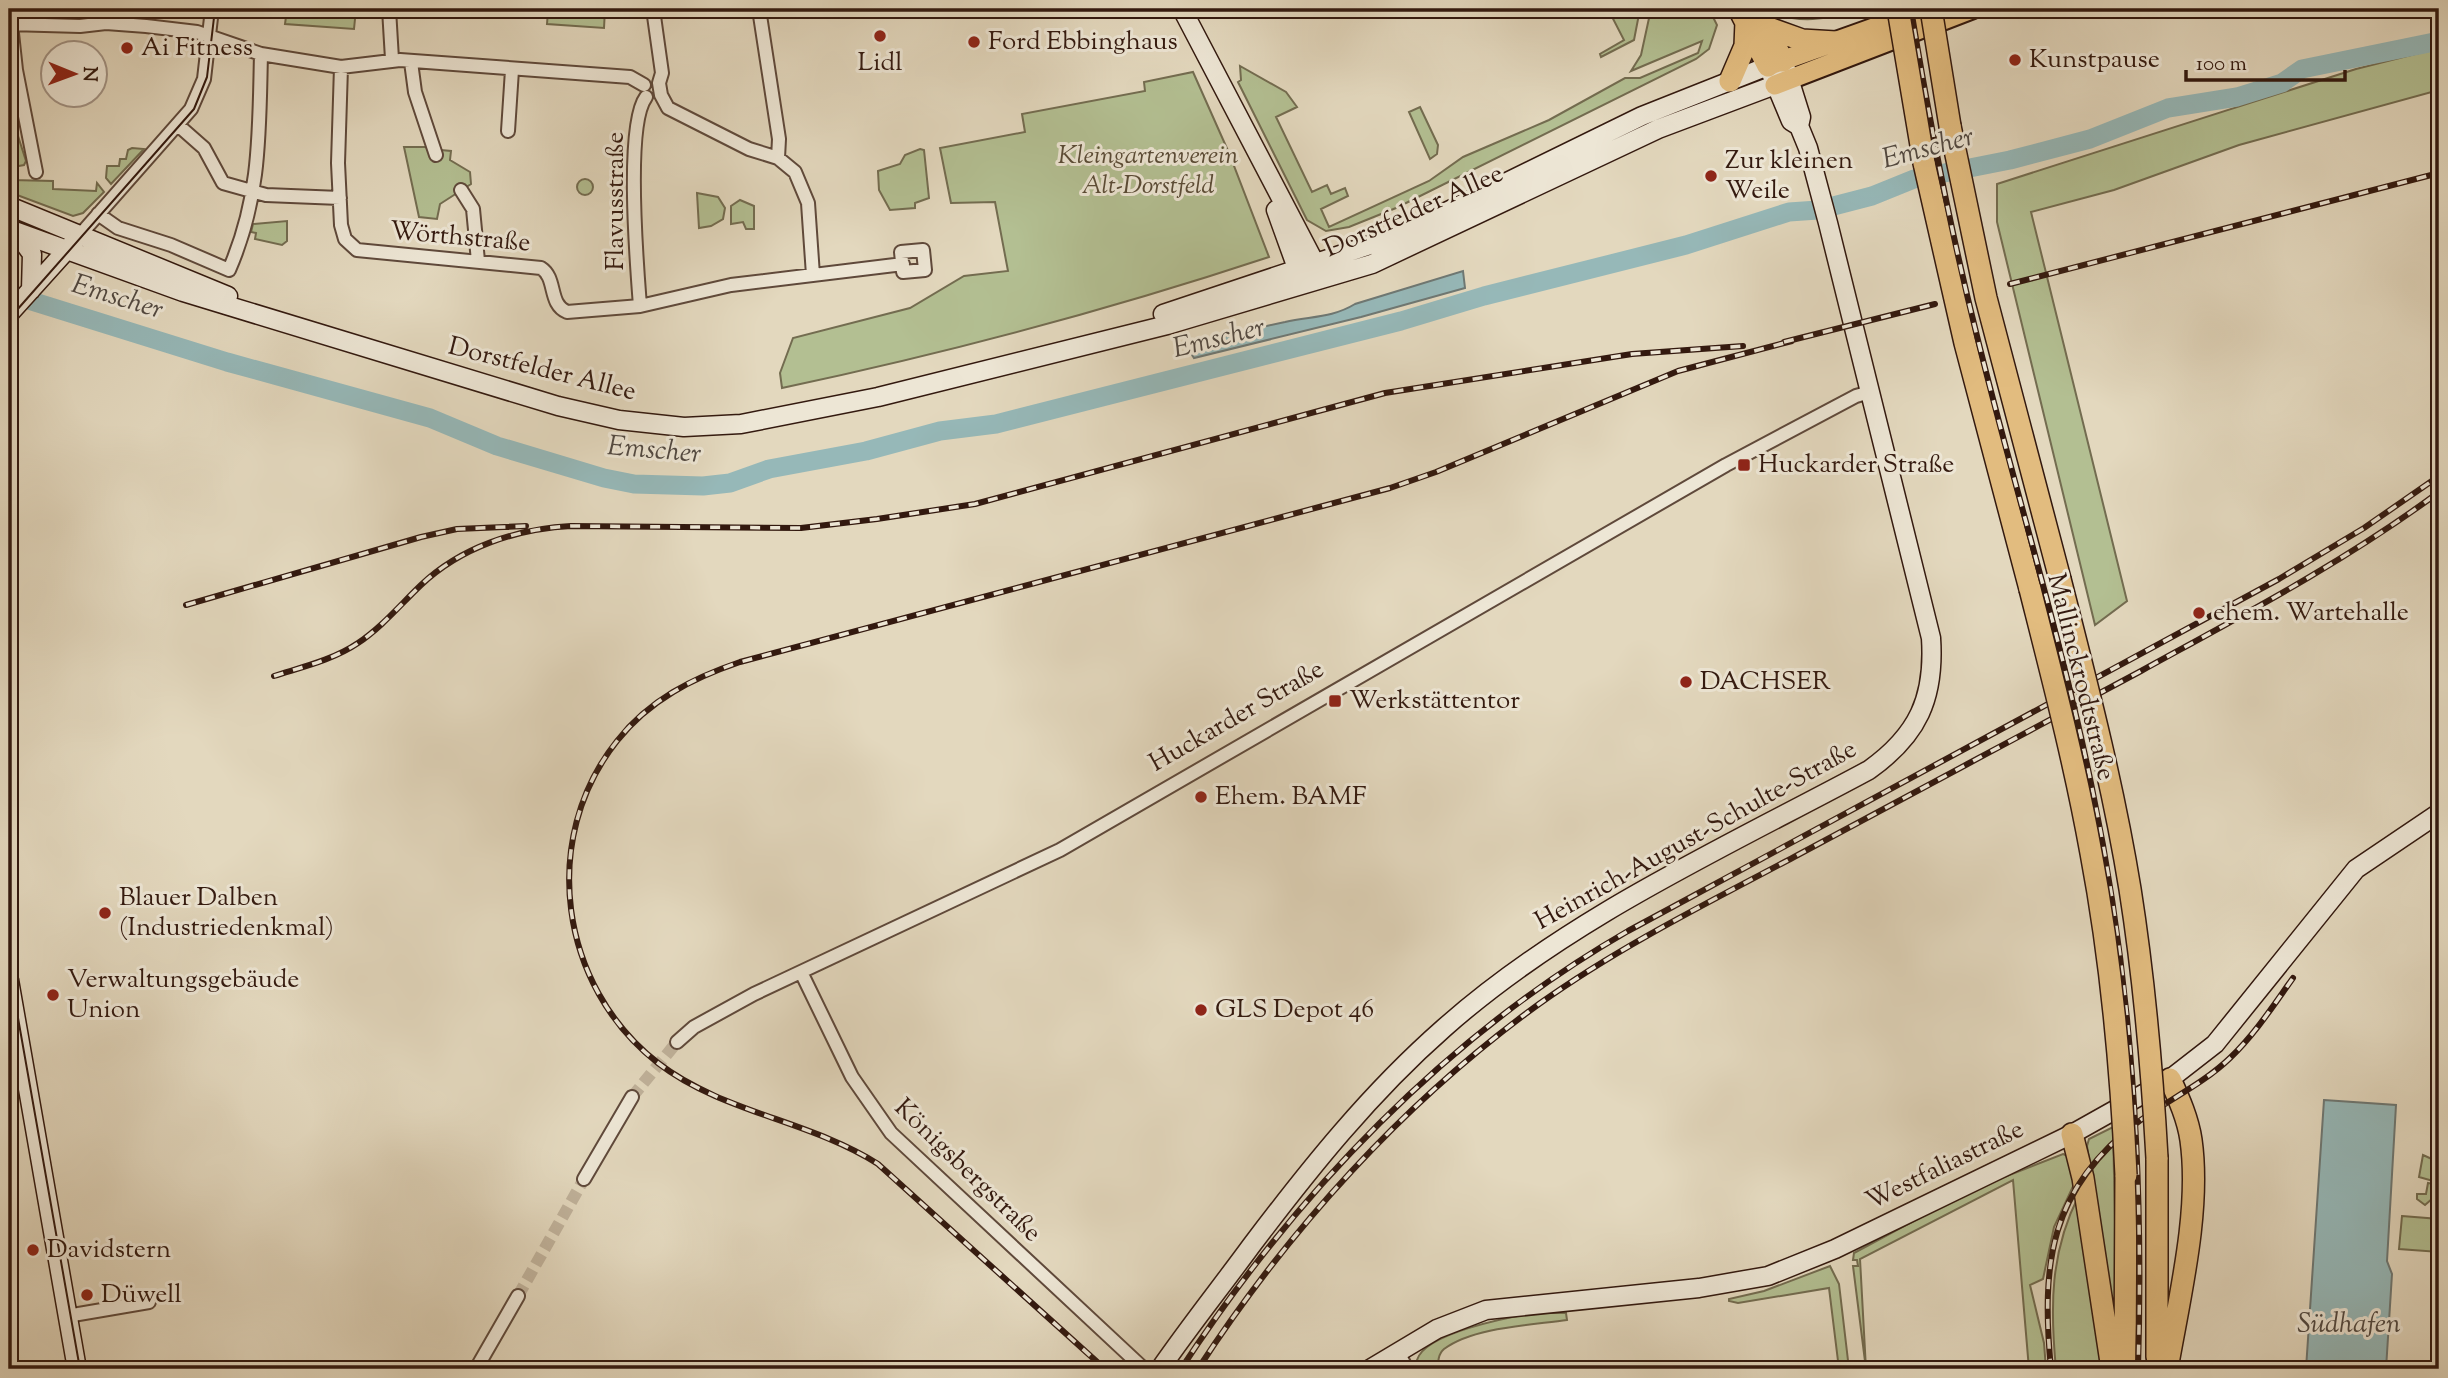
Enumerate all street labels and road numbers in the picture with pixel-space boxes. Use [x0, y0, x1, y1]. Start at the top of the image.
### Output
street label: Flavusstraße [598, 132, 635, 270]
street label: Dorstfelder Allee [1319, 156, 1509, 268]
street label: Wörthstraße [388, 213, 532, 263]
street label: Dorstfelder Allee [444, 329, 640, 411]
street label: Mallinckrodtstraße [2036, 570, 2124, 784]
street label: Huckarder Straße [1143, 652, 1331, 782]
street label: Heinrich-August-Schulte-Straße [1528, 732, 1864, 940]
street label: Königsbergstraße [885, 1091, 1049, 1251]
street label: Westfaliastraße [1860, 1112, 2030, 1220]

